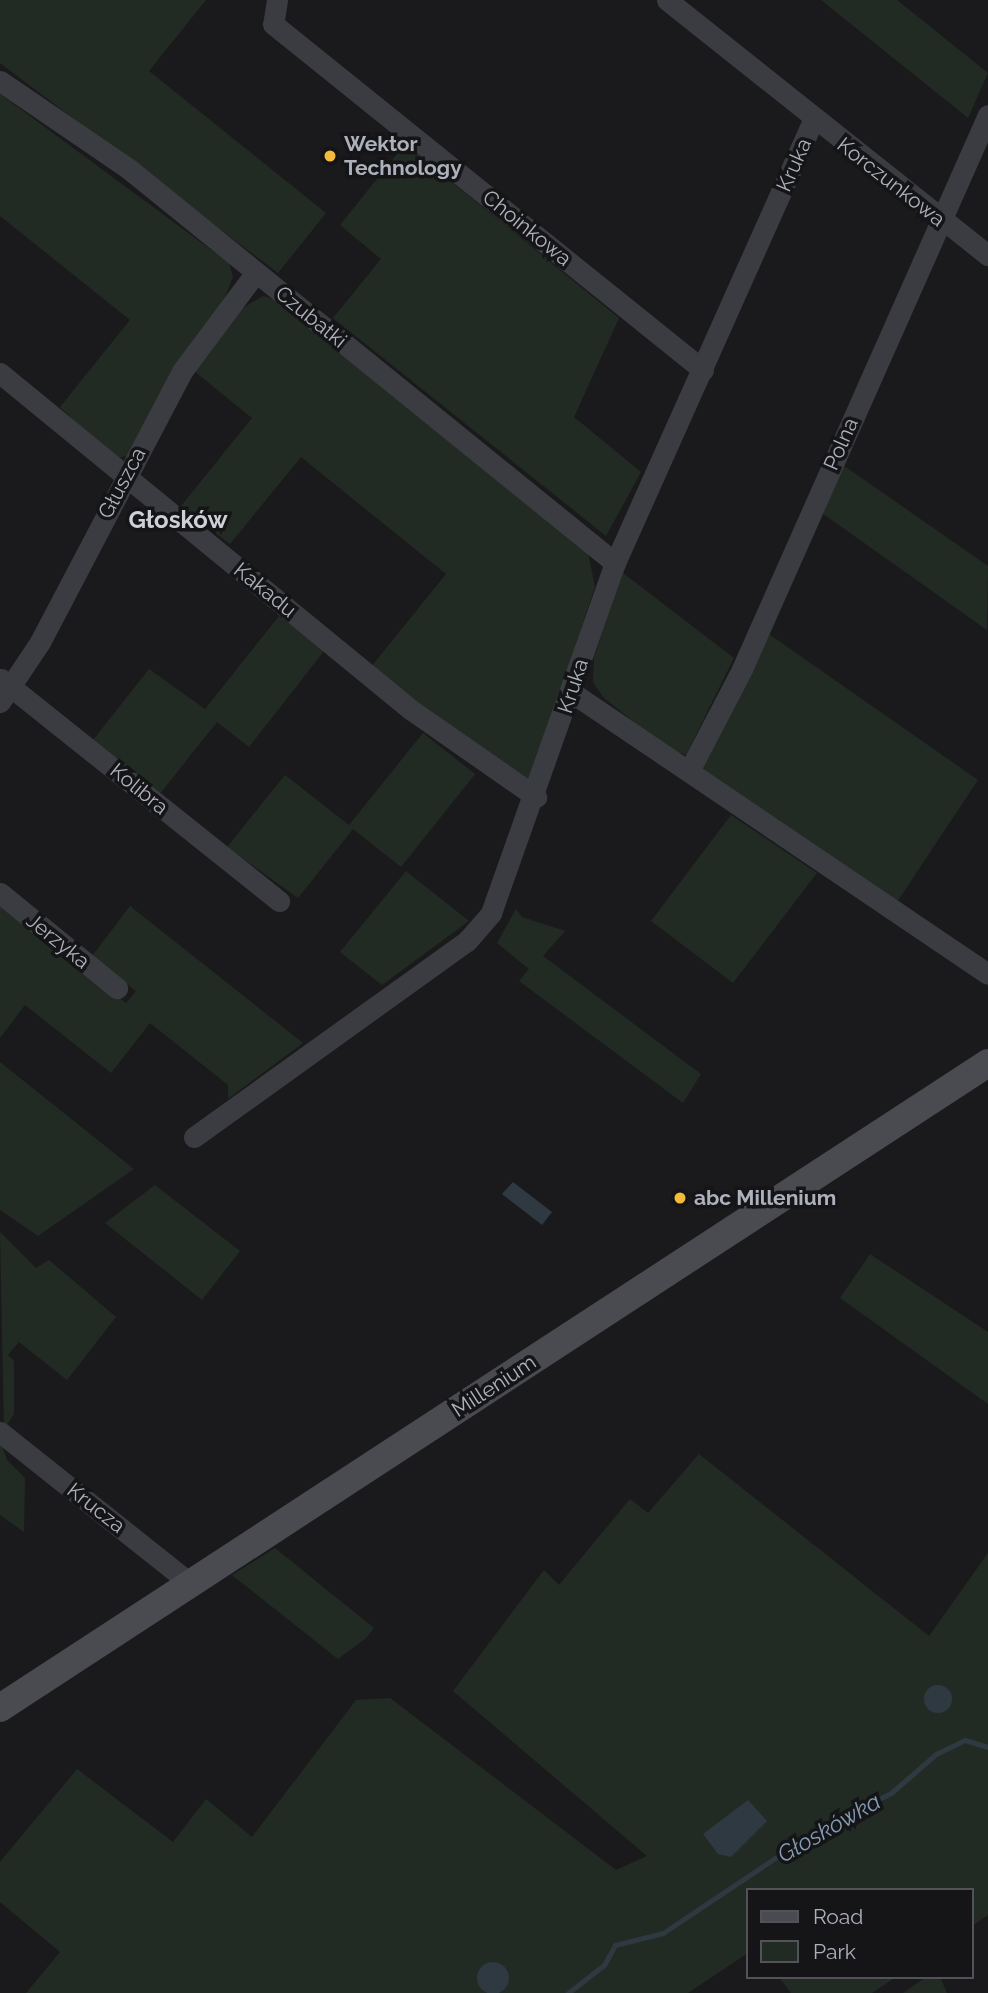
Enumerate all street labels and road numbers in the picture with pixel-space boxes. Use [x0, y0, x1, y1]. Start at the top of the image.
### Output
street label: Korczunkowa [832, 132, 950, 232]
street label: Kruka [771, 134, 817, 196]
street label: Choinkowa [478, 185, 576, 271]
street label: Czubatki [270, 281, 352, 353]
street label: Polna [818, 414, 864, 474]
street label: Głuszca [93, 443, 151, 523]
street label: Kakadu [229, 557, 301, 623]
street label: Kruka [552, 656, 594, 716]
street label: Kolibra [105, 758, 173, 820]
street label: Jerzyka [21, 908, 95, 974]
street label: Millenium [447, 1349, 541, 1423]
street label: Krucza [62, 1478, 130, 1538]

